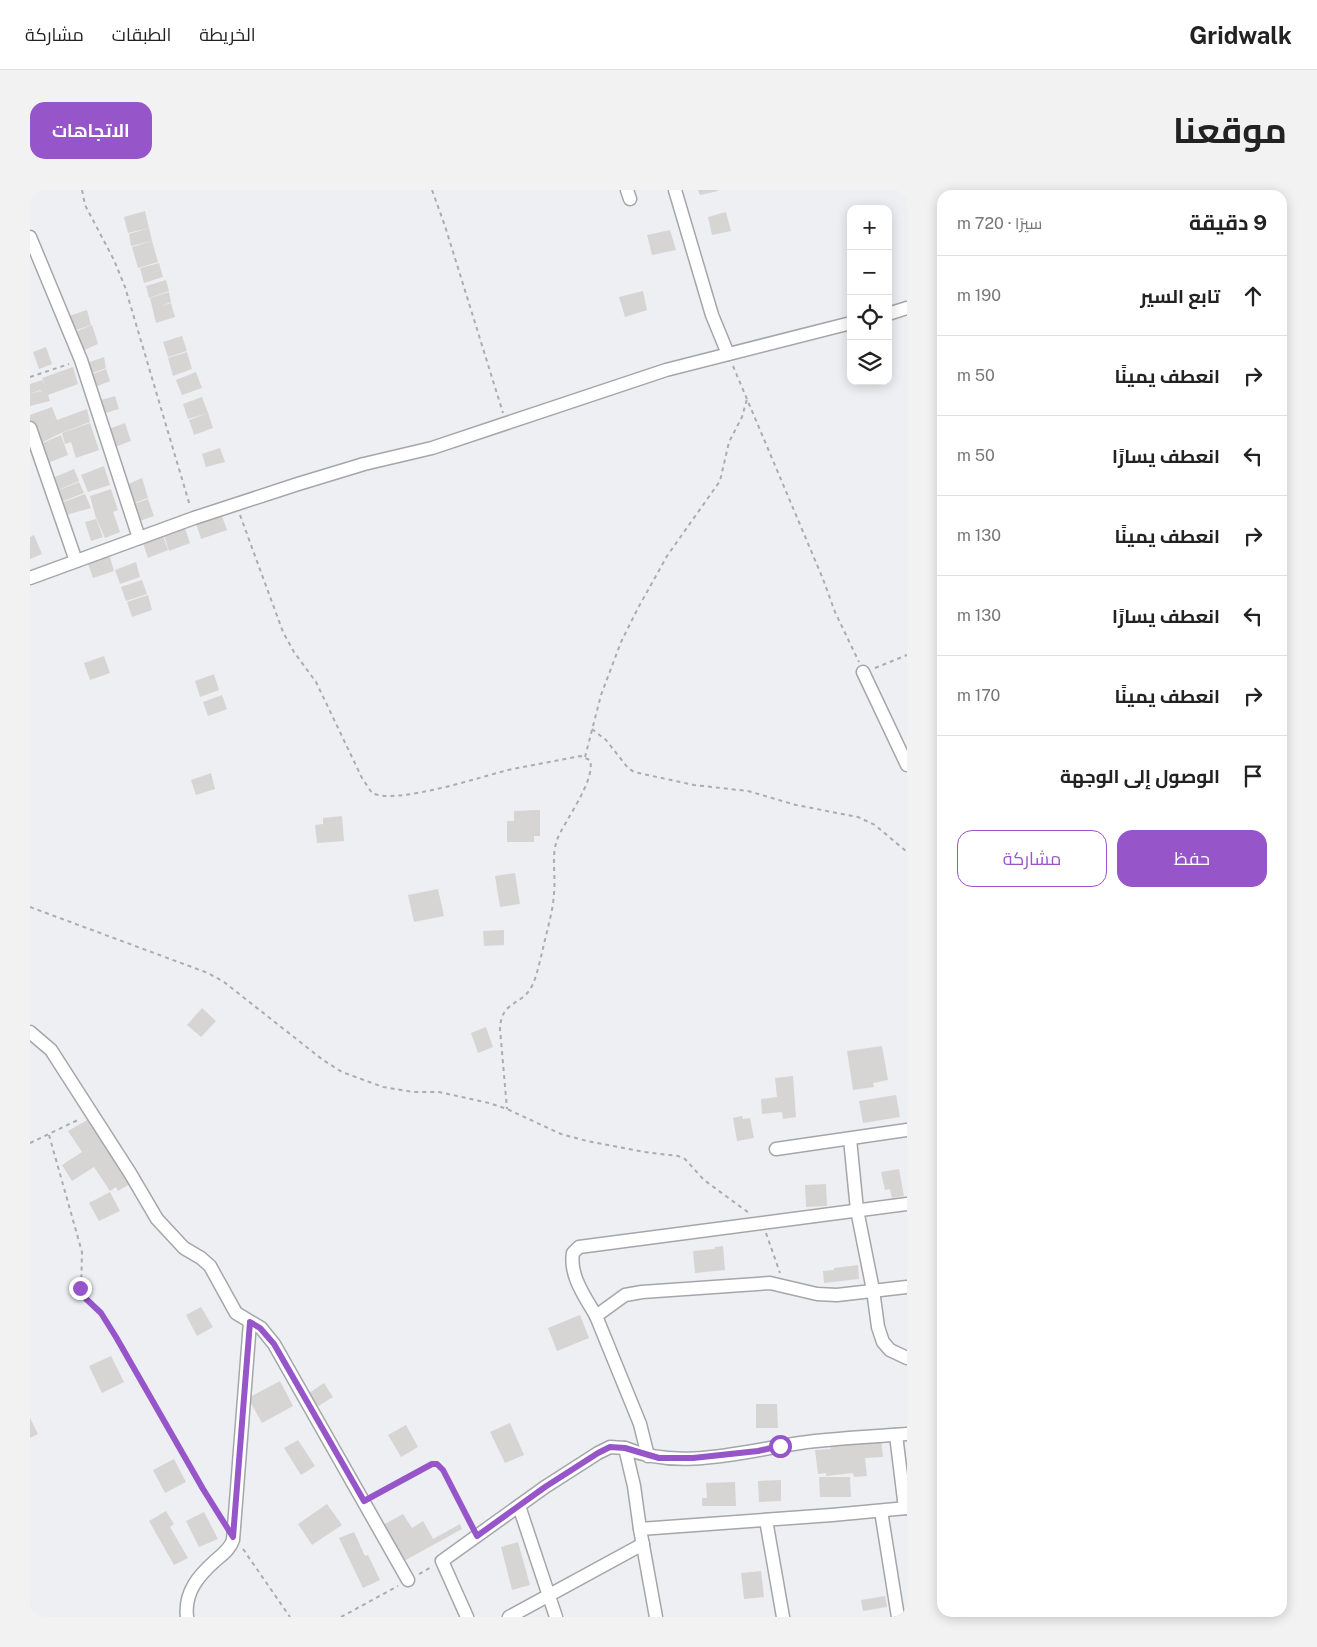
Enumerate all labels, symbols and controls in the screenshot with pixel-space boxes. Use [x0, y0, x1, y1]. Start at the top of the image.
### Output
text: Gridwalk [1189, 21, 1292, 49]
text: مشاركة [25, 24, 84, 45]
text: الطبقات [112, 24, 171, 45]
text: الخريطة [199, 24, 256, 45]
button: الاتجاهات [30, 102, 152, 159]
text: موقعنا [1173, 110, 1287, 151]
map controls [847, 205, 892, 385]
button: + [847, 205, 892, 250]
text: 9 دقيقة [1189, 210, 1267, 235]
text: سيرًا · 720 m [957, 214, 1042, 233]
button: − [847, 250, 892, 295]
icon: ahead [1239, 282, 1267, 310]
text: تابع السير [1140, 285, 1220, 307]
text: 190 m [957, 286, 1001, 305]
button: locate [847, 295, 892, 340]
button: layers [847, 340, 892, 385]
icon: right [1239, 362, 1267, 390]
text: انعطف يمينًا [1114, 365, 1220, 387]
text: 50 m [957, 366, 995, 385]
icon: left [1239, 442, 1267, 470]
text: انعطف يسارًا [1112, 445, 1220, 467]
text: 50 m [957, 446, 995, 465]
icon: right [1239, 522, 1267, 550]
text: انعطف يمينًا [1114, 525, 1220, 547]
text: 130 m [957, 526, 1001, 545]
icon: left [1239, 602, 1267, 630]
text: انعطف يسارًا [1112, 605, 1220, 627]
text: 130 m [957, 606, 1001, 625]
icon: right [1239, 682, 1267, 710]
text: انعطف يمينًا [1114, 685, 1220, 707]
text: 170 m [957, 686, 1000, 705]
icon: arrive [1239, 762, 1267, 790]
text: الوصول إلى الوجهة [1060, 765, 1220, 787]
button: مشاركة [957, 830, 1107, 887]
button: حفظ [1117, 830, 1267, 887]
route end [69, 1277, 92, 1300]
route start [769, 1435, 792, 1458]

